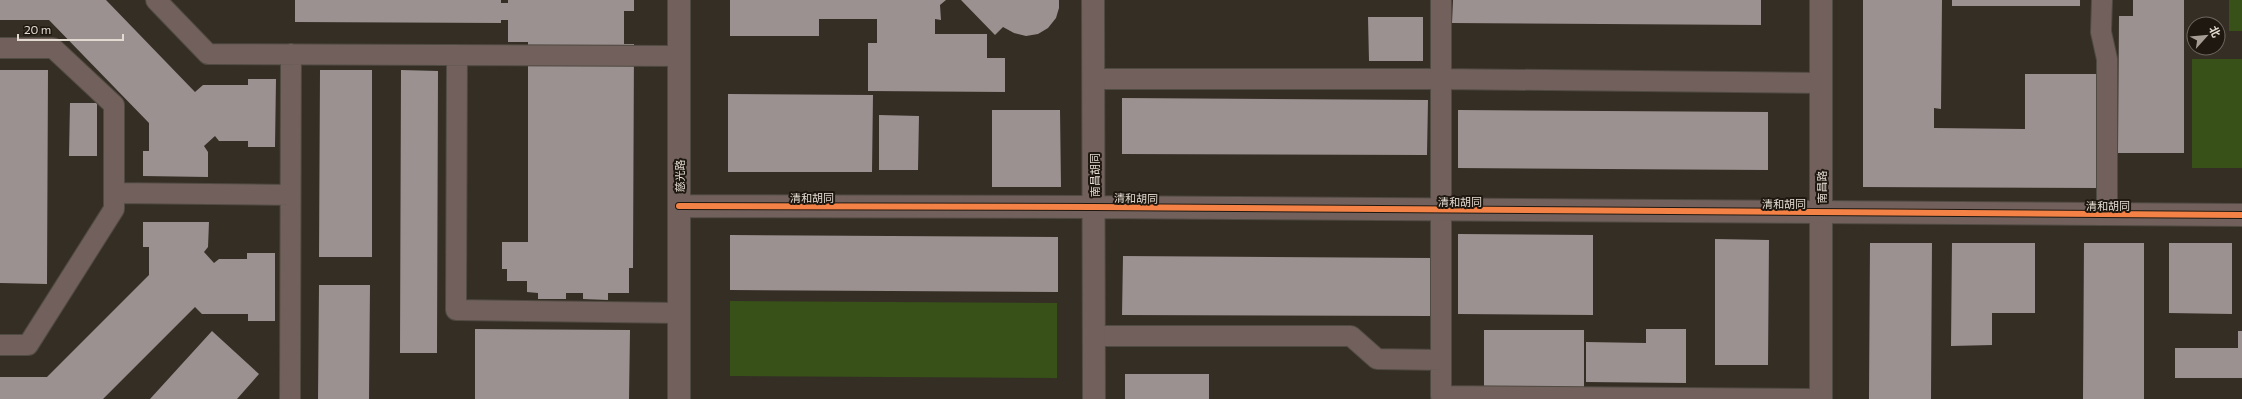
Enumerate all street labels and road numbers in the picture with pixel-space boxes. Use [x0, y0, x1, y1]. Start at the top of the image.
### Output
street label: 南昌胡同 [1088, 153, 1101, 197]
street label: 慈光路 [673, 160, 686, 193]
street label: 南昌路 [1815, 171, 1828, 204]
street label: 清和胡同 [790, 191, 834, 204]
street label: 清和胡同 [1114, 191, 1158, 205]
street label: 清和胡同 [1438, 195, 1482, 208]
street label: 清和胡同 [1762, 197, 1806, 210]
street label: 清和胡同 [2086, 199, 2130, 212]

